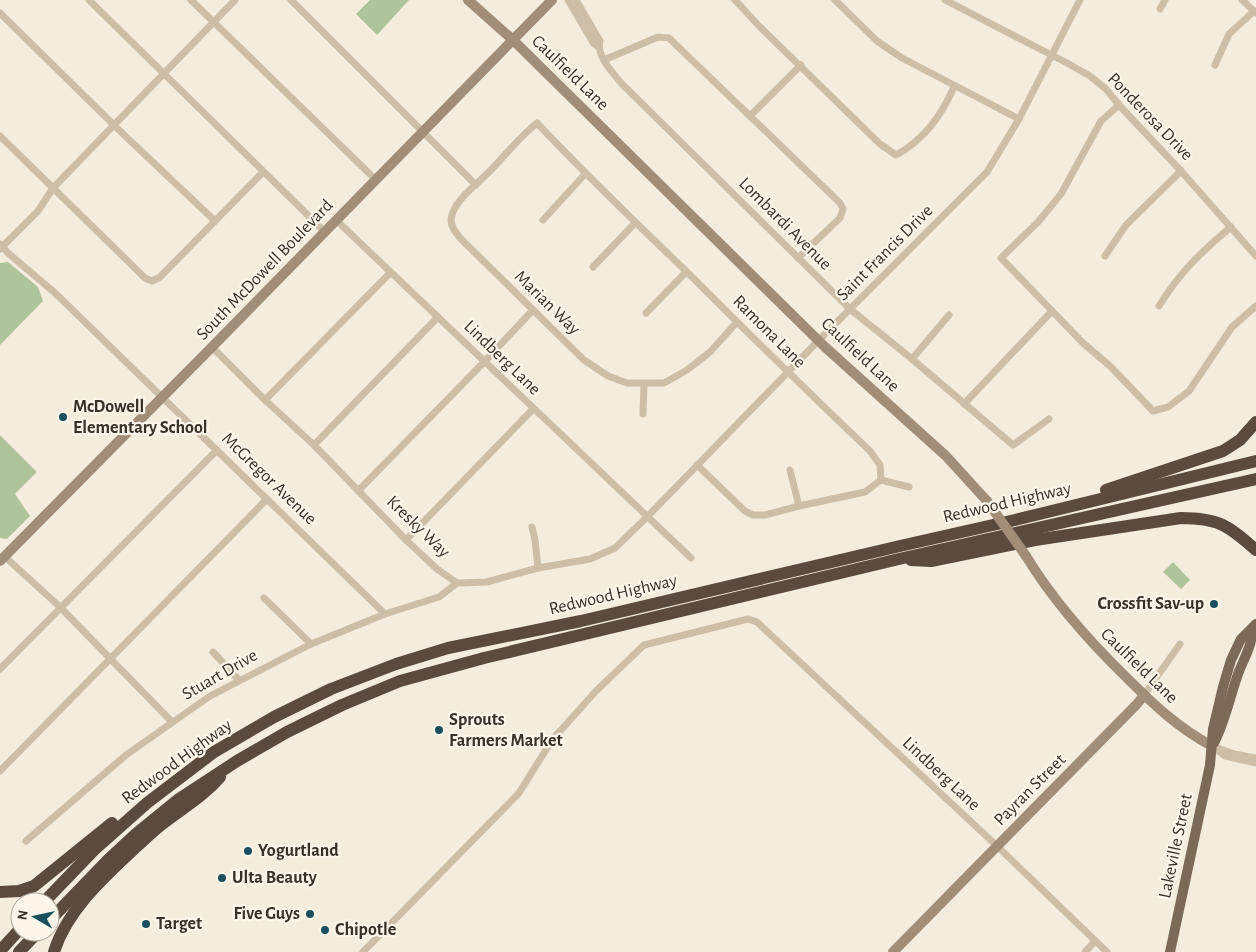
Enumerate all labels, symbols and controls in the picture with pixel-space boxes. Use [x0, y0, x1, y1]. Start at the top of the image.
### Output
street label: Caulfield Lane [528, 32, 612, 114]
street label: Ponderosa Drive [1104, 70, 1196, 164]
street label: Lombardi Avenue [735, 174, 835, 274]
street label: South McDowell Boulevard [193, 196, 337, 344]
street label: Saint Francis Drive [834, 202, 936, 304]
street label: Marian Way [511, 267, 584, 339]
street label: Ramona Lane [729, 292, 809, 372]
street label: Caulfield Lane [817, 314, 903, 396]
street label: Lindberg Lane [460, 317, 544, 399]
place label: McDowell Elementary School [73, 398, 208, 437]
marker: McDowell Elementary School [57, 411, 69, 423]
street label: McGregor Avenue [218, 430, 320, 528]
street label: Redwood Highway [941, 479, 1073, 526]
street label: Kresky Way [383, 493, 453, 562]
street label: Redwood Highway [547, 571, 679, 618]
place label: Crossfit Sav-up [1098, 595, 1204, 613]
marker: Crossfit Sav-up [1208, 598, 1220, 610]
street label: Caulfield Lane [1097, 625, 1181, 707]
street label: Stuart Drive [179, 646, 261, 704]
place label: Sprouts Farmers Market [449, 711, 563, 750]
street label: Redwood Highway [119, 716, 235, 808]
marker: Sprouts Farmers Market [433, 724, 445, 736]
street label: Lindberg Lane [899, 734, 983, 814]
street label: Payran Street [991, 751, 1069, 829]
street label: Lakeville Street [1156, 792, 1196, 900]
place label: Yogurtland [258, 842, 339, 860]
marker: Yogurtland [242, 845, 254, 857]
place label: Ulta Beauty [232, 869, 318, 887]
marker: Ulta Beauty [216, 872, 228, 884]
north arrow [10, 892, 60, 942]
place label: Five Guys [233, 905, 300, 923]
marker: Five Guys [304, 908, 316, 920]
text: N [15, 909, 31, 921]
place label: Target [156, 915, 202, 933]
marker: Target [140, 918, 152, 930]
place label: Chipotle [335, 921, 396, 939]
marker: Chipotle [319, 924, 331, 936]

